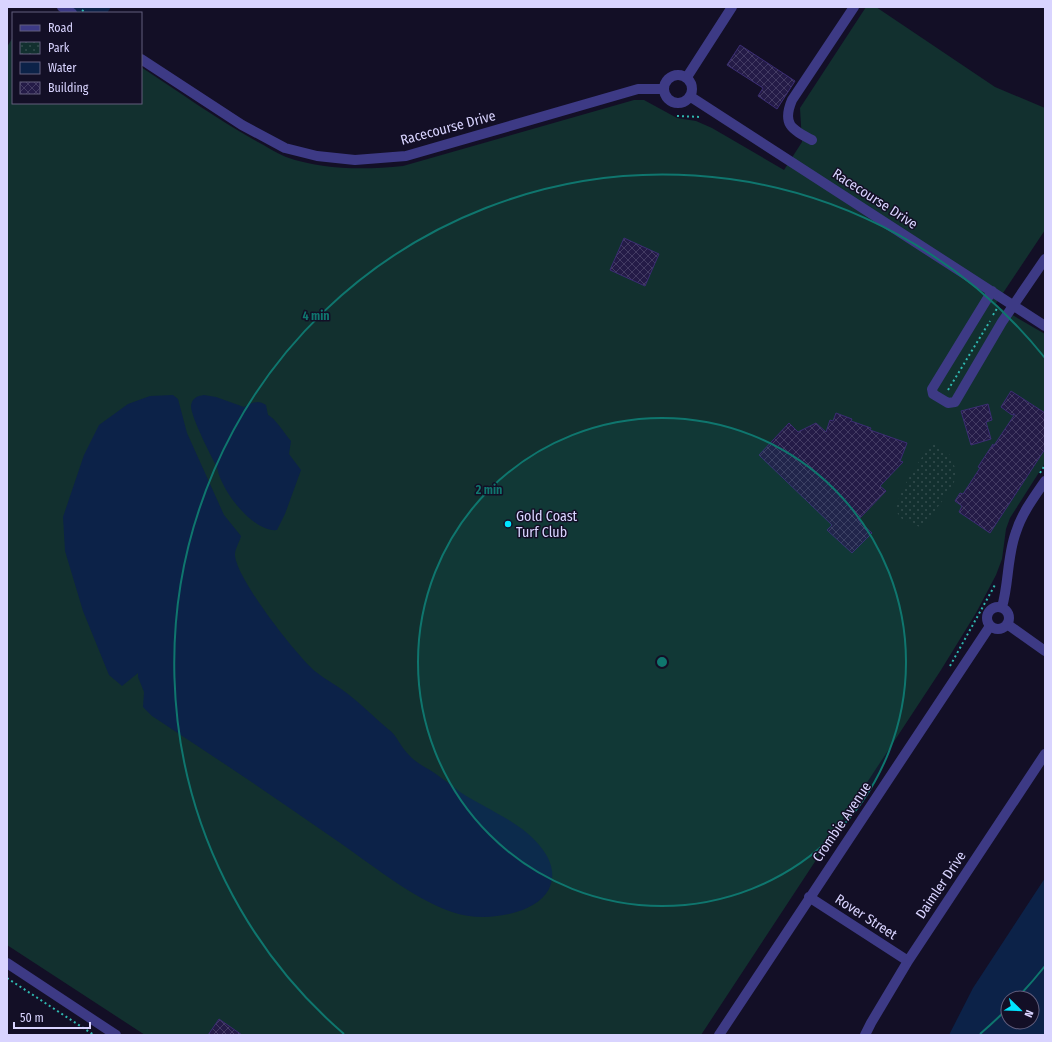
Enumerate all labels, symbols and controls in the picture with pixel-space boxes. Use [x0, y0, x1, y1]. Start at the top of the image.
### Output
legend [12, 12, 142, 104]
text: Road [48, 21, 73, 35]
text: Park [48, 41, 70, 55]
text: Water [48, 61, 77, 75]
text: Building [48, 81, 89, 95]
street label: Racecourse Drive [399, 107, 498, 149]
street label: Racecourse Drive [829, 165, 921, 233]
text: 4 min [302, 309, 330, 323]
text: 2 min [475, 483, 502, 497]
place label: Gold Coast Turf Club [516, 508, 578, 541]
marker: Gold Coast Turf Club [503, 519, 513, 529]
centre of rings [655, 655, 669, 669]
street label: Crombie Avenue [809, 779, 875, 865]
street label: Daimler Drive [912, 848, 970, 922]
street label: Rover Street [832, 891, 901, 944]
north arrow [1000, 990, 1040, 1030]
scale bar [14, 1004, 90, 1030]
text: N [1021, 1008, 1036, 1019]
text: 50 m [20, 1011, 44, 1025]

